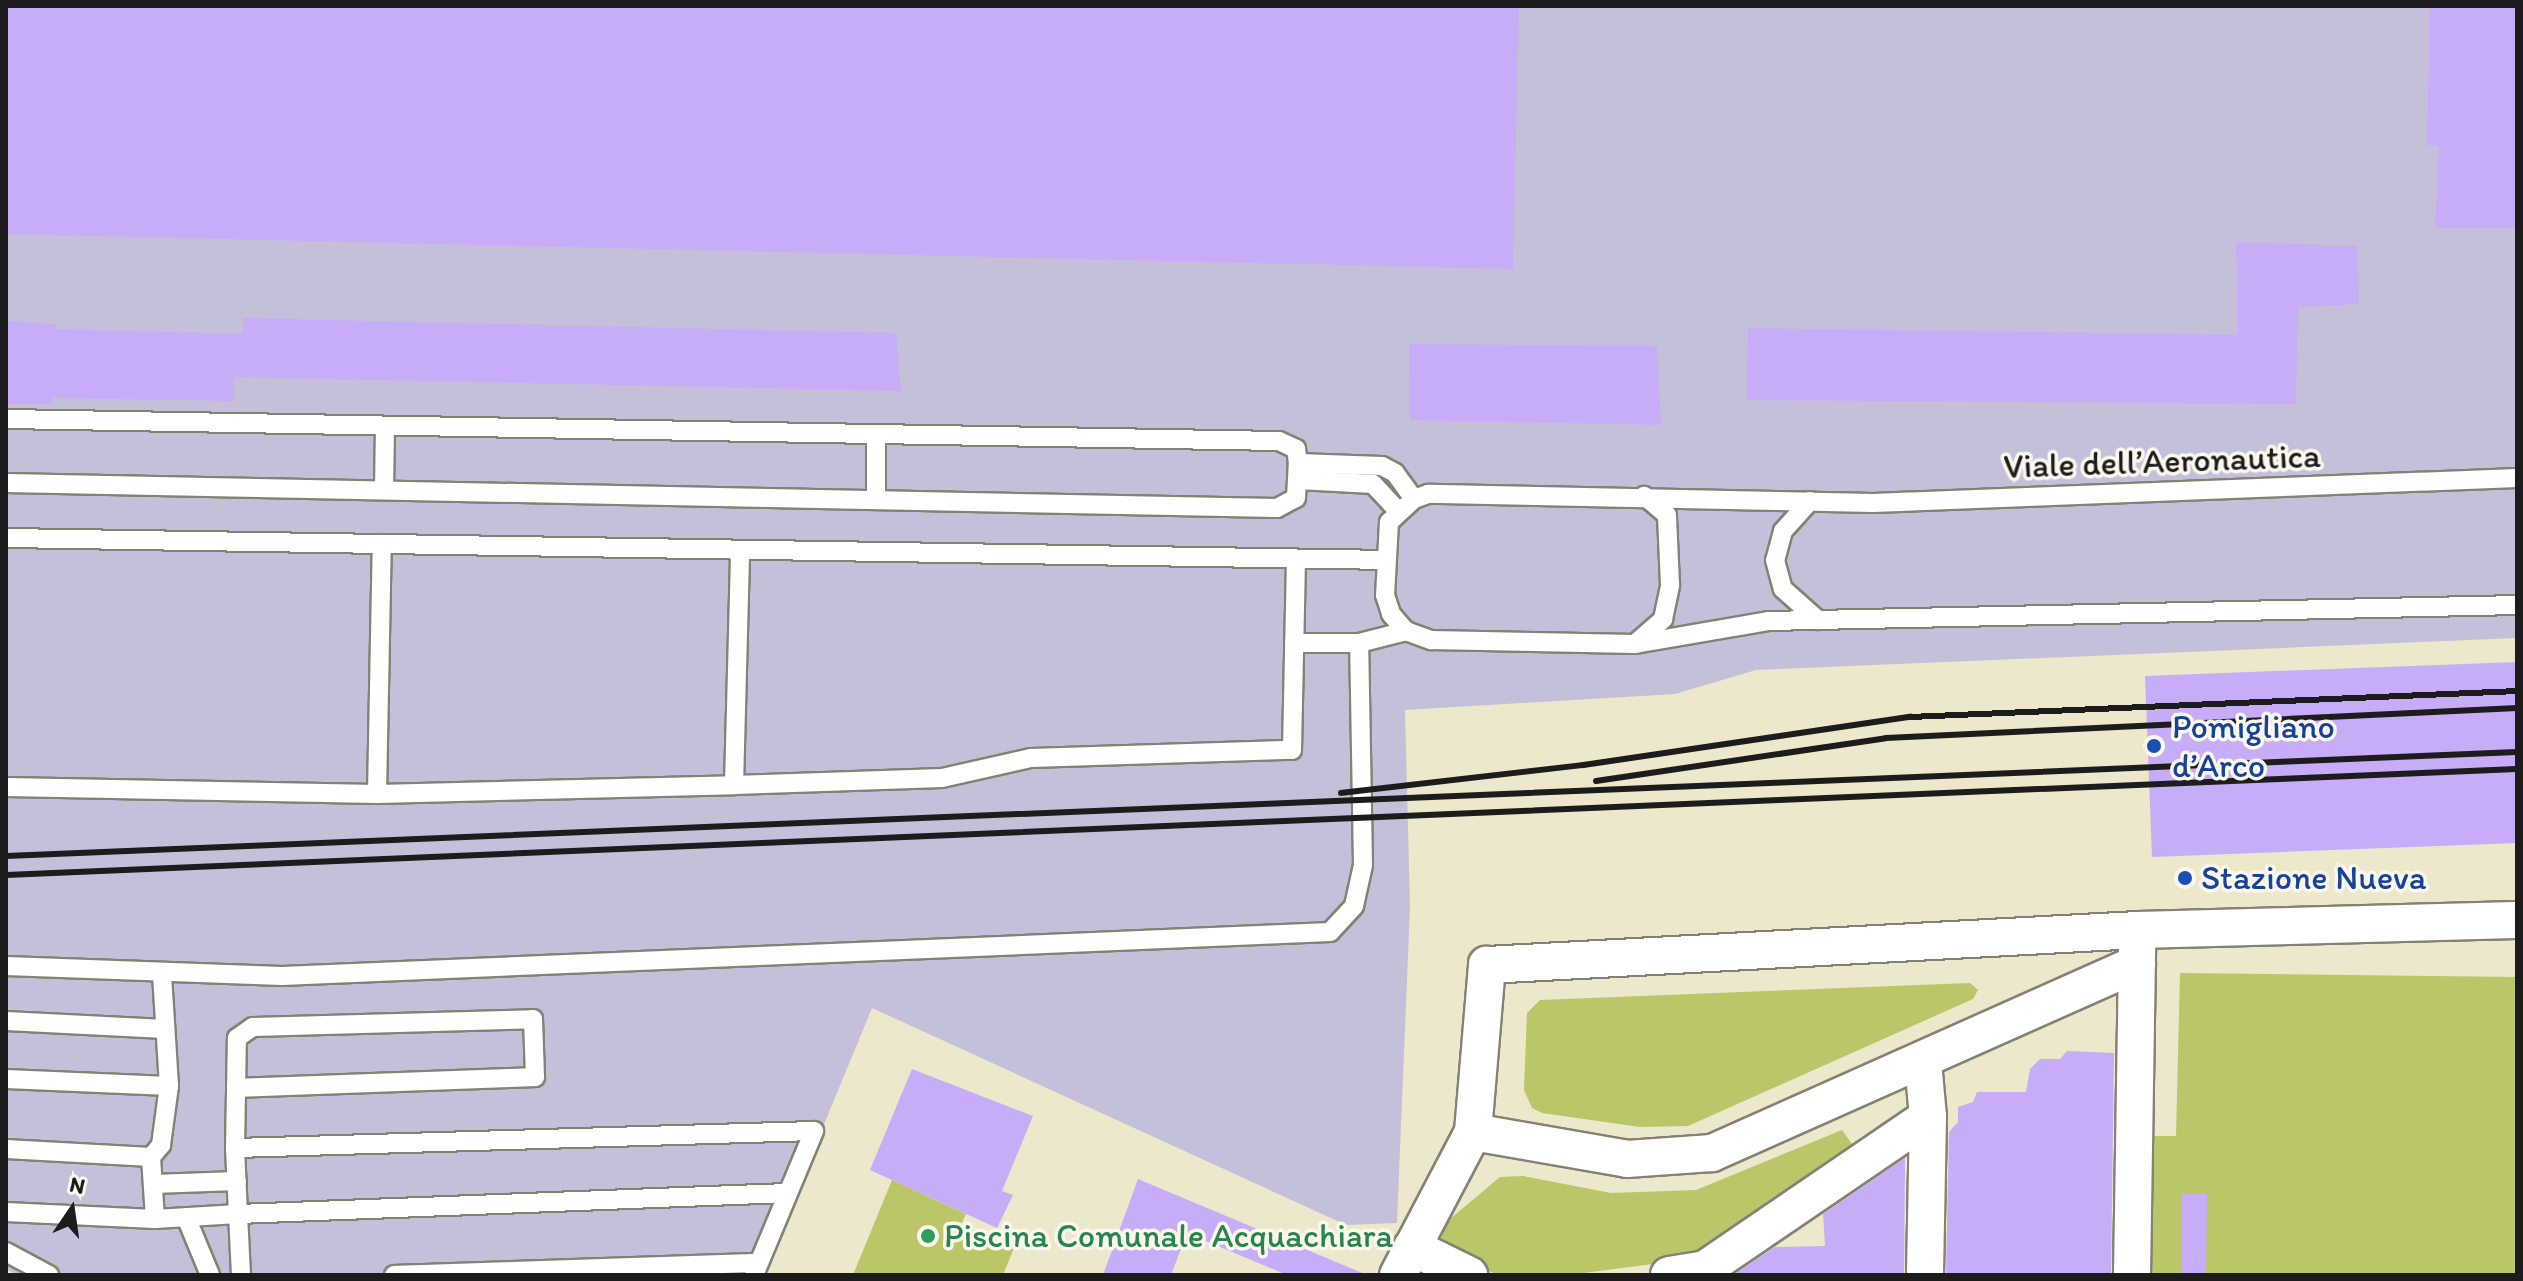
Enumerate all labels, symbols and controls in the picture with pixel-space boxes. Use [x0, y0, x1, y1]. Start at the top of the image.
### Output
street label: Viale dell’Aeronautica [2002, 435, 2322, 487]
place label: Pomigliano d’Arco [2172, 706, 2335, 786]
marker: Pomigliano d’Arco [2143, 735, 2165, 757]
place label: Stazione Nueva [2201, 858, 2426, 898]
marker: Stazione Nueva [2176, 869, 2194, 887]
north arrow [32, 1169, 112, 1249]
text: N [67, 1170, 88, 1200]
place label: Piscina Comunale Acquachiara [944, 1216, 1392, 1256]
marker: Piscina Comunale Acquachiara [919, 1227, 937, 1245]

